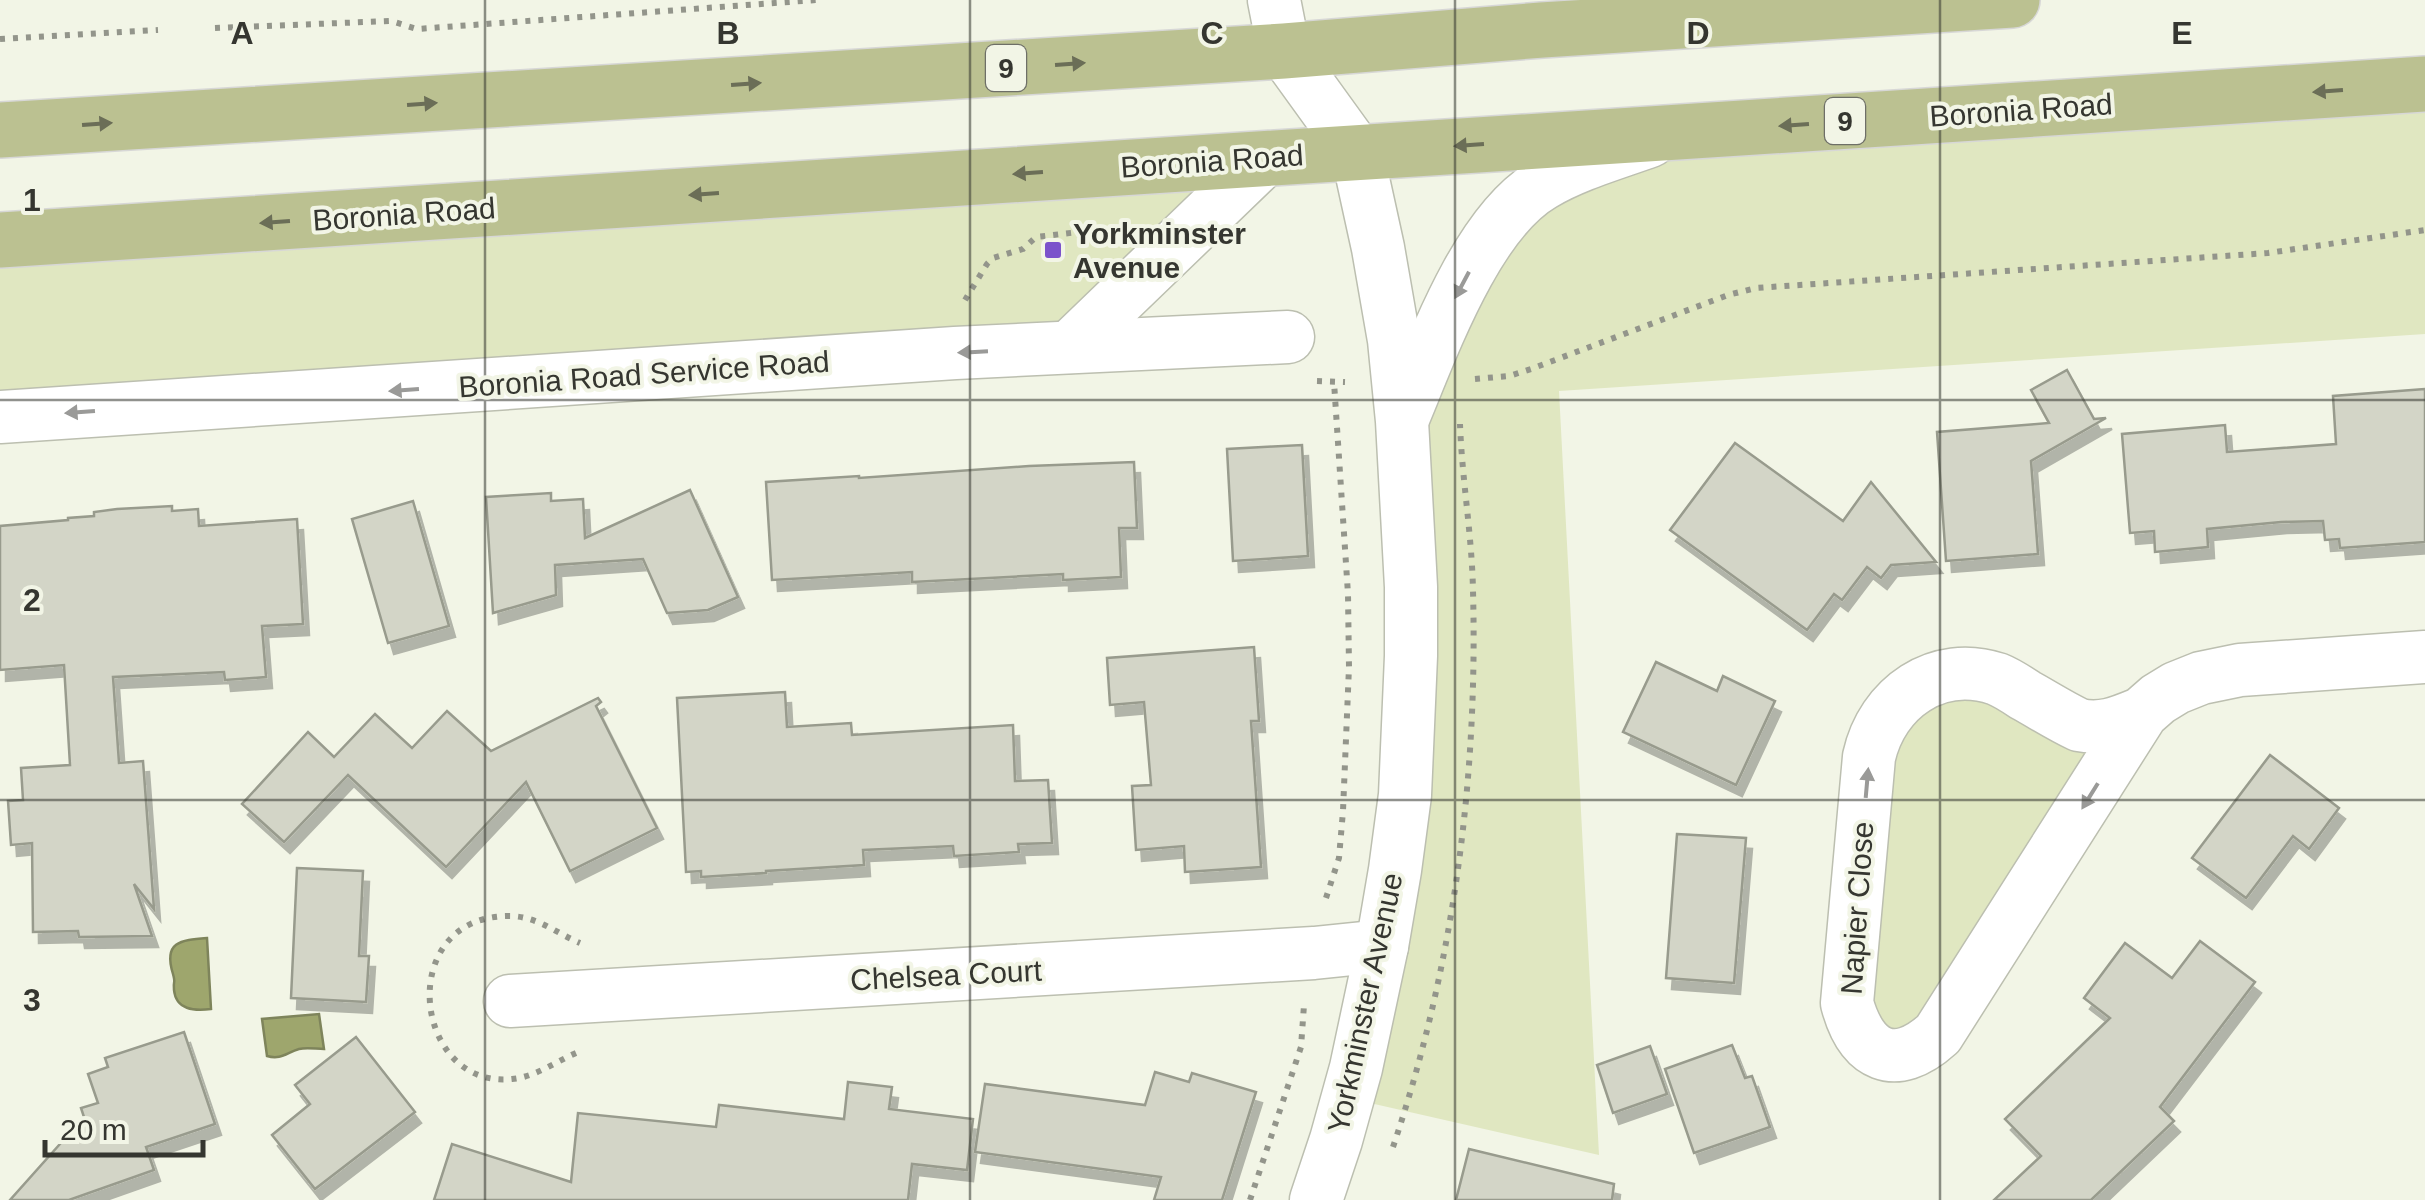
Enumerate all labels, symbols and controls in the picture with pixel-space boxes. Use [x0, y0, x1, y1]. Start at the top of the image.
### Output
text: A [230, 15, 254, 51]
text: B [716, 15, 740, 51]
text: C [1200, 15, 1224, 51]
text: D [1686, 15, 1710, 51]
text: E [2171, 15, 2193, 51]
road number: 9 [986, 45, 1026, 91]
one-way arrow [1055, 56, 1087, 72]
one-way arrow [731, 76, 763, 92]
one-way arrow [2311, 83, 2343, 99]
street label: Boronia Road [1928, 87, 2114, 133]
one-way arrow [406, 96, 438, 112]
road number: 9 [1825, 98, 1865, 144]
one-way arrow [82, 116, 114, 132]
one-way arrow [1777, 117, 1809, 133]
street label: Boronia Road [1119, 138, 1305, 184]
one-way arrow [1453, 138, 1485, 154]
one-way arrow [1012, 166, 1044, 182]
text: 1 [23, 182, 41, 218]
one-way arrow [687, 186, 719, 202]
street label: Boronia Road [311, 191, 497, 237]
one-way arrow [258, 214, 290, 230]
place label: Yorkminster Avenue [1073, 217, 1246, 284]
marker: Yorkminster Avenue [1042, 239, 1064, 261]
one-way arrow [1454, 271, 1472, 299]
street label: Boronia Road Service Road [457, 345, 831, 403]
one-way arrow [956, 345, 988, 361]
one-way arrow [388, 382, 420, 398]
one-way arrow [63, 404, 95, 420]
text: 2 [23, 582, 41, 618]
one-way arrow [1859, 766, 1875, 798]
one-way arrow [2082, 782, 2099, 810]
street label: Napier Close [1834, 820, 1880, 996]
street label: Yorkminster Avenue [1321, 870, 1409, 1136]
street label: Chelsea Court [849, 953, 1043, 996]
text: 3 [23, 982, 41, 1018]
scale bar [45, 1095, 202, 1157]
text: 20 m [60, 1113, 127, 1146]

